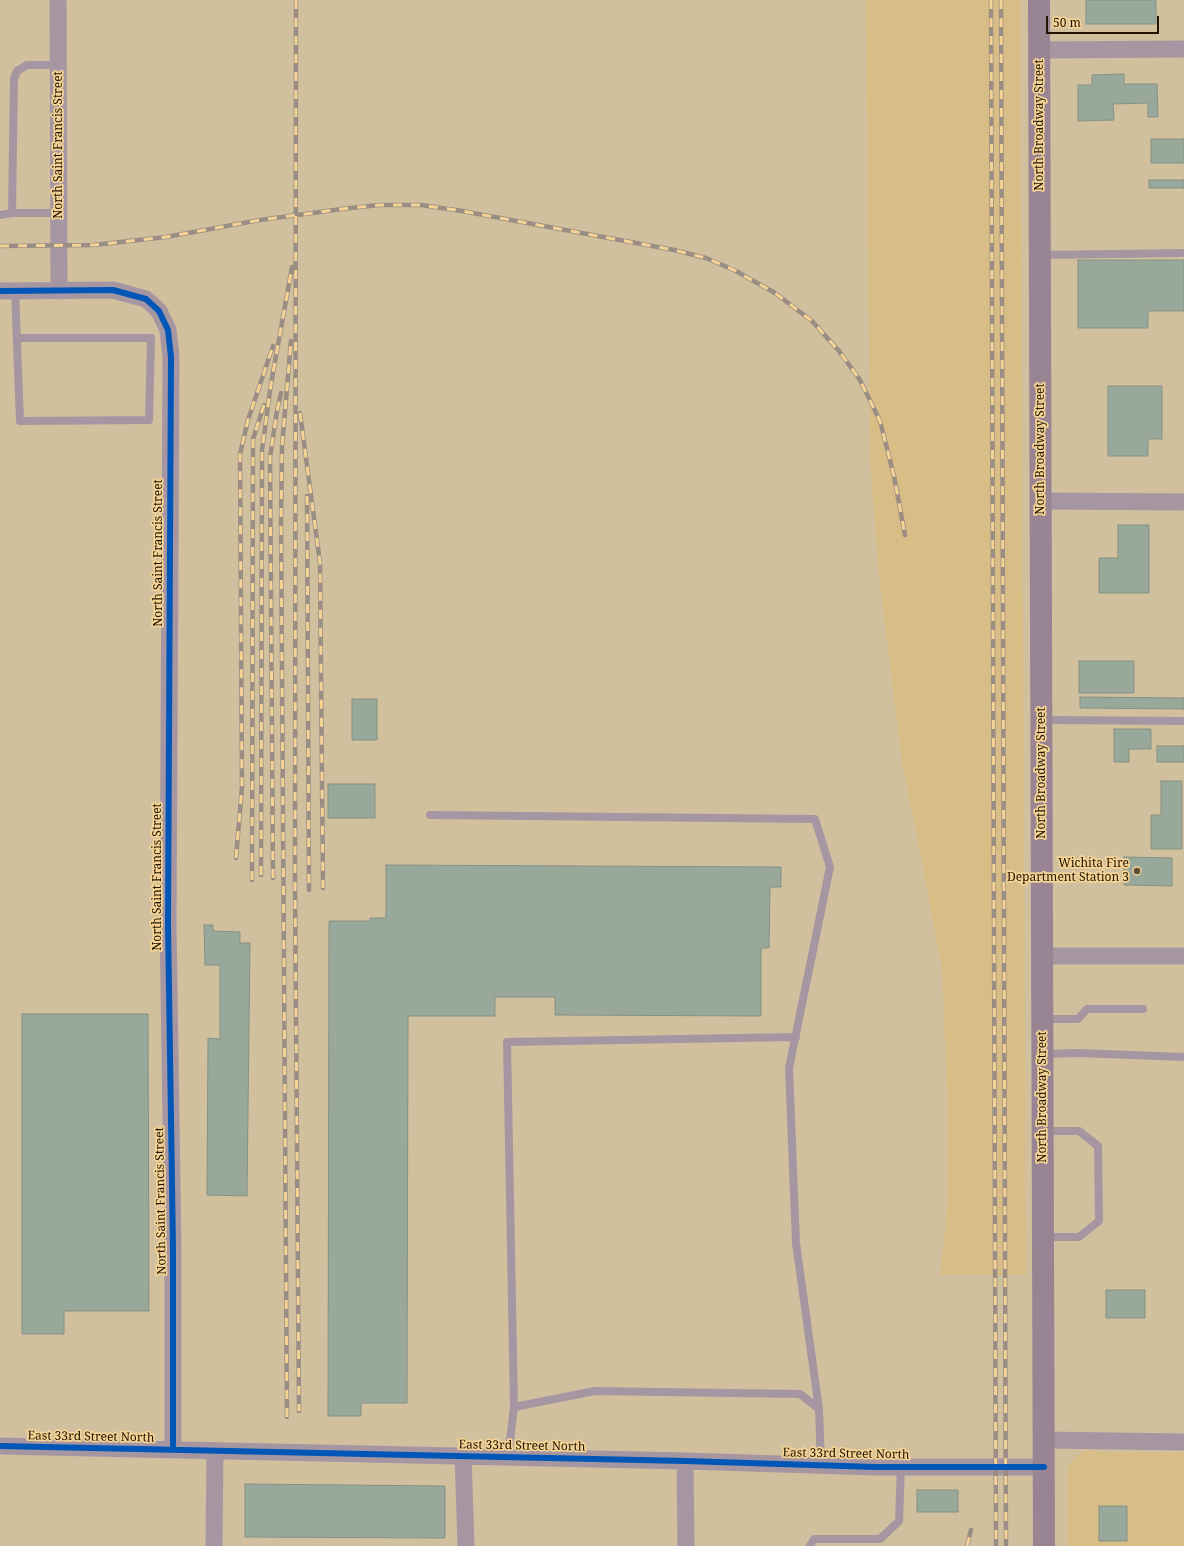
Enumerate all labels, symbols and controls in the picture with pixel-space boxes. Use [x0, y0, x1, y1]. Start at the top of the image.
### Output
scale bar [1048, 8, 1161, 34]
text: 50 m [1053, 14, 1081, 31]
street label: North Broadway Street [1033, 59, 1047, 191]
street label: North Saint Francis Street [52, 71, 66, 219]
street label: North Broadway Street [1034, 383, 1048, 515]
street label: North Saint Francis Street [152, 479, 166, 627]
street label: North Broadway Street [1035, 707, 1049, 839]
street label: North Saint Francis Street [151, 803, 165, 951]
place label: Wichita Fire Department Station 3 [1007, 857, 1129, 885]
marker: Wichita Fire Department Station 3 [1132, 866, 1142, 876]
street label: North Broadway Street [1036, 1031, 1050, 1163]
street label: North Saint Francis Street [153, 1127, 169, 1275]
street label: East 33rd Street North [28, 1429, 154, 1445]
street label: East 33rd Street North [459, 1438, 585, 1454]
street label: East 33rd Street North [783, 1446, 909, 1462]

